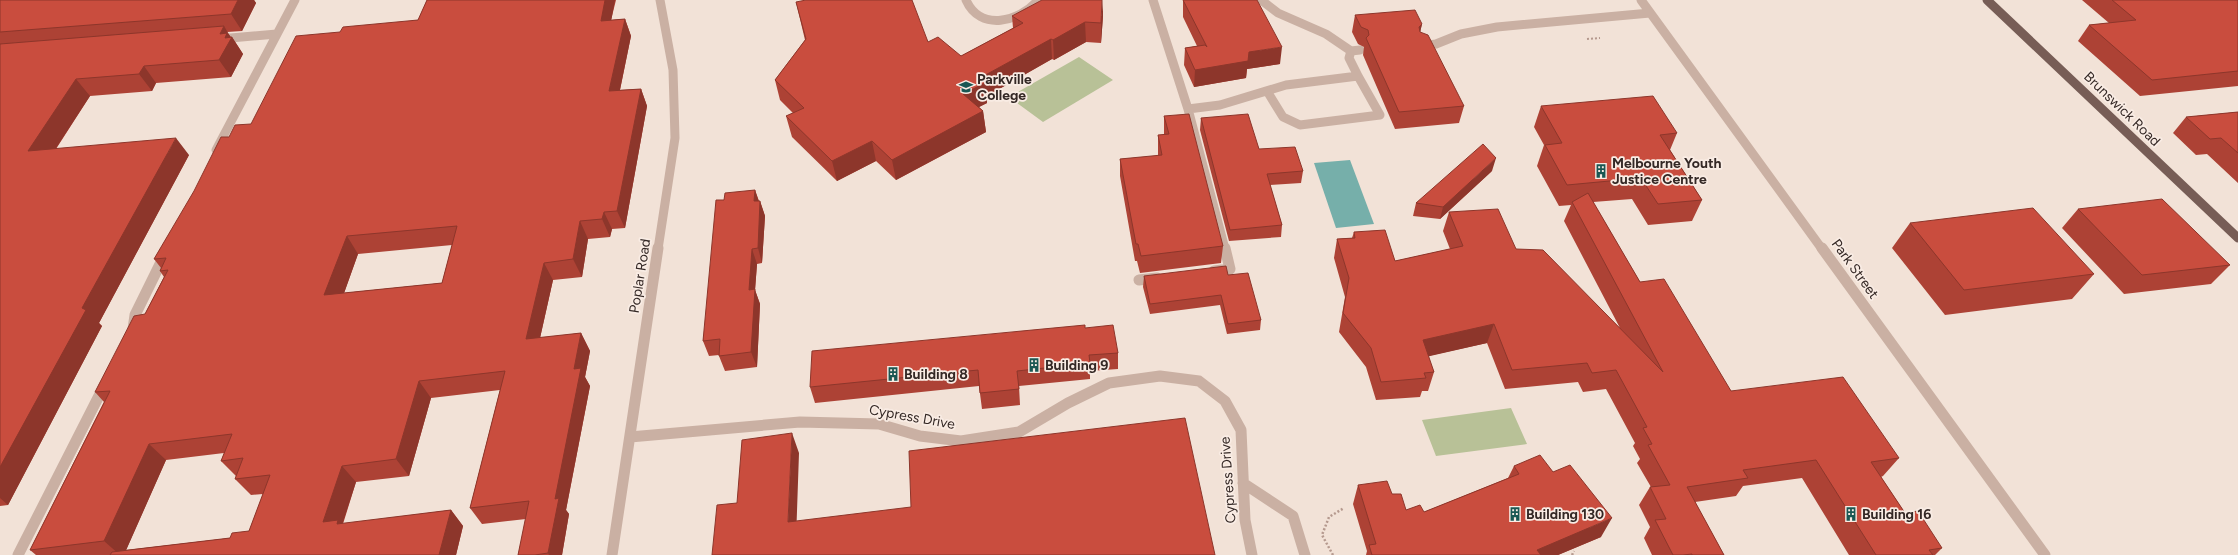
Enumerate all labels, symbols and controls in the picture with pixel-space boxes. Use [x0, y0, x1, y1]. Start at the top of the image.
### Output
street label: Brunswick Road [2080, 68, 2164, 150]
place label: Parkville College [977, 71, 1032, 104]
school or university icon: Parkville College [958, 79, 974, 95]
place label: Melbourne Youth Justice Centre [1612, 155, 1722, 188]
building icon: Melbourne Youth Justice Centre [1593, 163, 1609, 179]
street label: Park Street [1828, 236, 1882, 302]
street label: Poplar Road [626, 238, 654, 314]
building icon: Building 9 [1026, 357, 1042, 373]
place label: Building 9 [1045, 357, 1108, 374]
building icon: Building 8 [885, 366, 901, 382]
place label: Building 8 [904, 366, 968, 383]
street label: Cypress Drive [868, 401, 957, 433]
street label: Cypress Drive [1216, 436, 1240, 524]
building icon: Building 130 [1507, 506, 1523, 522]
place label: Building 130 [1526, 506, 1604, 523]
building icon: Building 16 [1843, 506, 1859, 522]
place label: Building 16 [1862, 506, 1931, 523]

